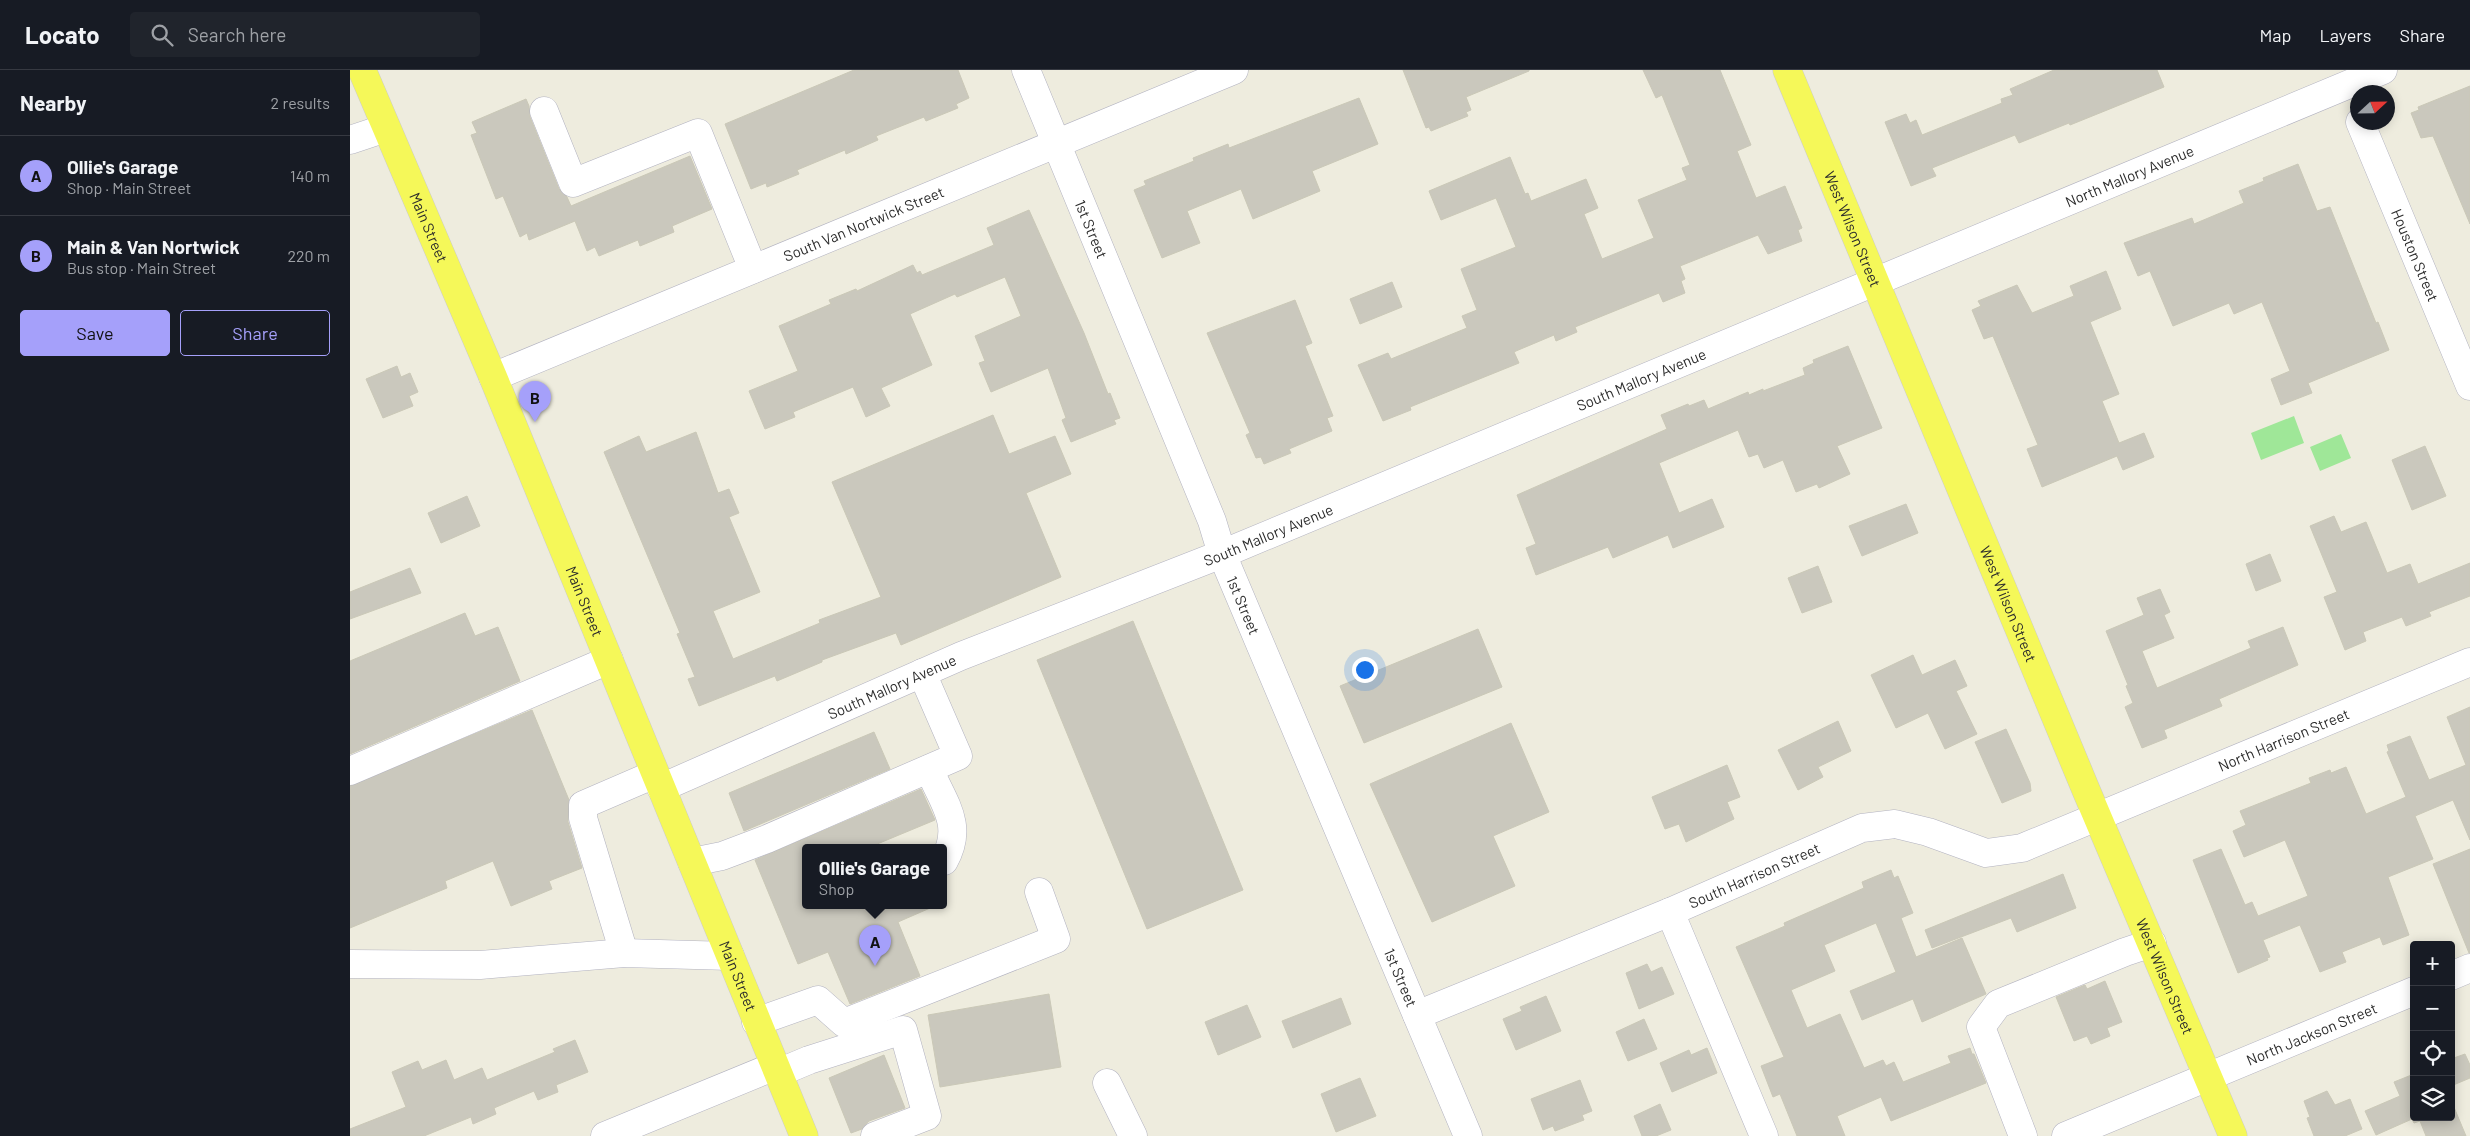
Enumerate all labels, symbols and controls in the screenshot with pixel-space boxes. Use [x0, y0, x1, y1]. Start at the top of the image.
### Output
search box [130, 12, 480, 57]
text: Locato [25, 20, 100, 49]
icon: search [148, 21, 176, 49]
text: Search here [188, 23, 286, 46]
text: Map [2259, 24, 2291, 46]
text: Layers [2319, 24, 2372, 46]
text: Share [2400, 24, 2445, 46]
north arrow [2350, 85, 2395, 130]
text: Nearby [20, 90, 86, 115]
text: 2 results [271, 93, 330, 112]
street label: North Mallory Avenue [2062, 141, 2196, 211]
text: Ollie's Garage [67, 155, 178, 178]
text: A [31, 166, 41, 185]
text: 140 m [290, 166, 330, 185]
street label: West Wilson Street [1821, 168, 1885, 290]
text: Shop · Main Street [67, 178, 191, 197]
street label: South Van Nortwick Street [781, 182, 946, 265]
street label: Main Street [406, 190, 452, 265]
street label: 1st Street [1071, 197, 1112, 261]
street label: Houston Street [2388, 206, 2443, 304]
text: Main & Van Nortwick [67, 235, 240, 258]
text: B [31, 246, 41, 265]
text: 220 m [287, 246, 330, 265]
text: Bus stop · Main Street [67, 258, 216, 277]
button: Save [20, 310, 170, 356]
button: Share [180, 310, 330, 356]
street label: South Mallory Avenue [1574, 344, 1708, 414]
pin: B [519, 381, 551, 422]
street label: South Mallory Avenue [1201, 500, 1336, 569]
street label: West Wilson Street [1977, 543, 2041, 664]
street label: Main Street [562, 563, 607, 639]
street label: 1st Street [1223, 573, 1264, 637]
street label: South Mallory Avenue [825, 650, 959, 723]
your location [1352, 657, 1378, 683]
street label: North Harrison Street [2215, 704, 2352, 775]
street label: South Harrison Street [1686, 839, 1822, 912]
popup [802, 844, 947, 909]
text: Ollie's Garage [819, 856, 930, 879]
text: Shop [819, 879, 854, 898]
street label: West Wilson Street [2133, 916, 2198, 1037]
pin: A [859, 925, 891, 966]
street label: Main Street [716, 938, 761, 1014]
map controls [2410, 941, 2455, 1121]
button: + [2410, 941, 2455, 986]
street label: 1st Street [1381, 945, 1421, 1009]
button: − [2410, 986, 2455, 1031]
street label: North Jackson Street [2244, 999, 2379, 1069]
button: locate [2410, 1031, 2455, 1076]
button: layers [2410, 1076, 2455, 1121]

